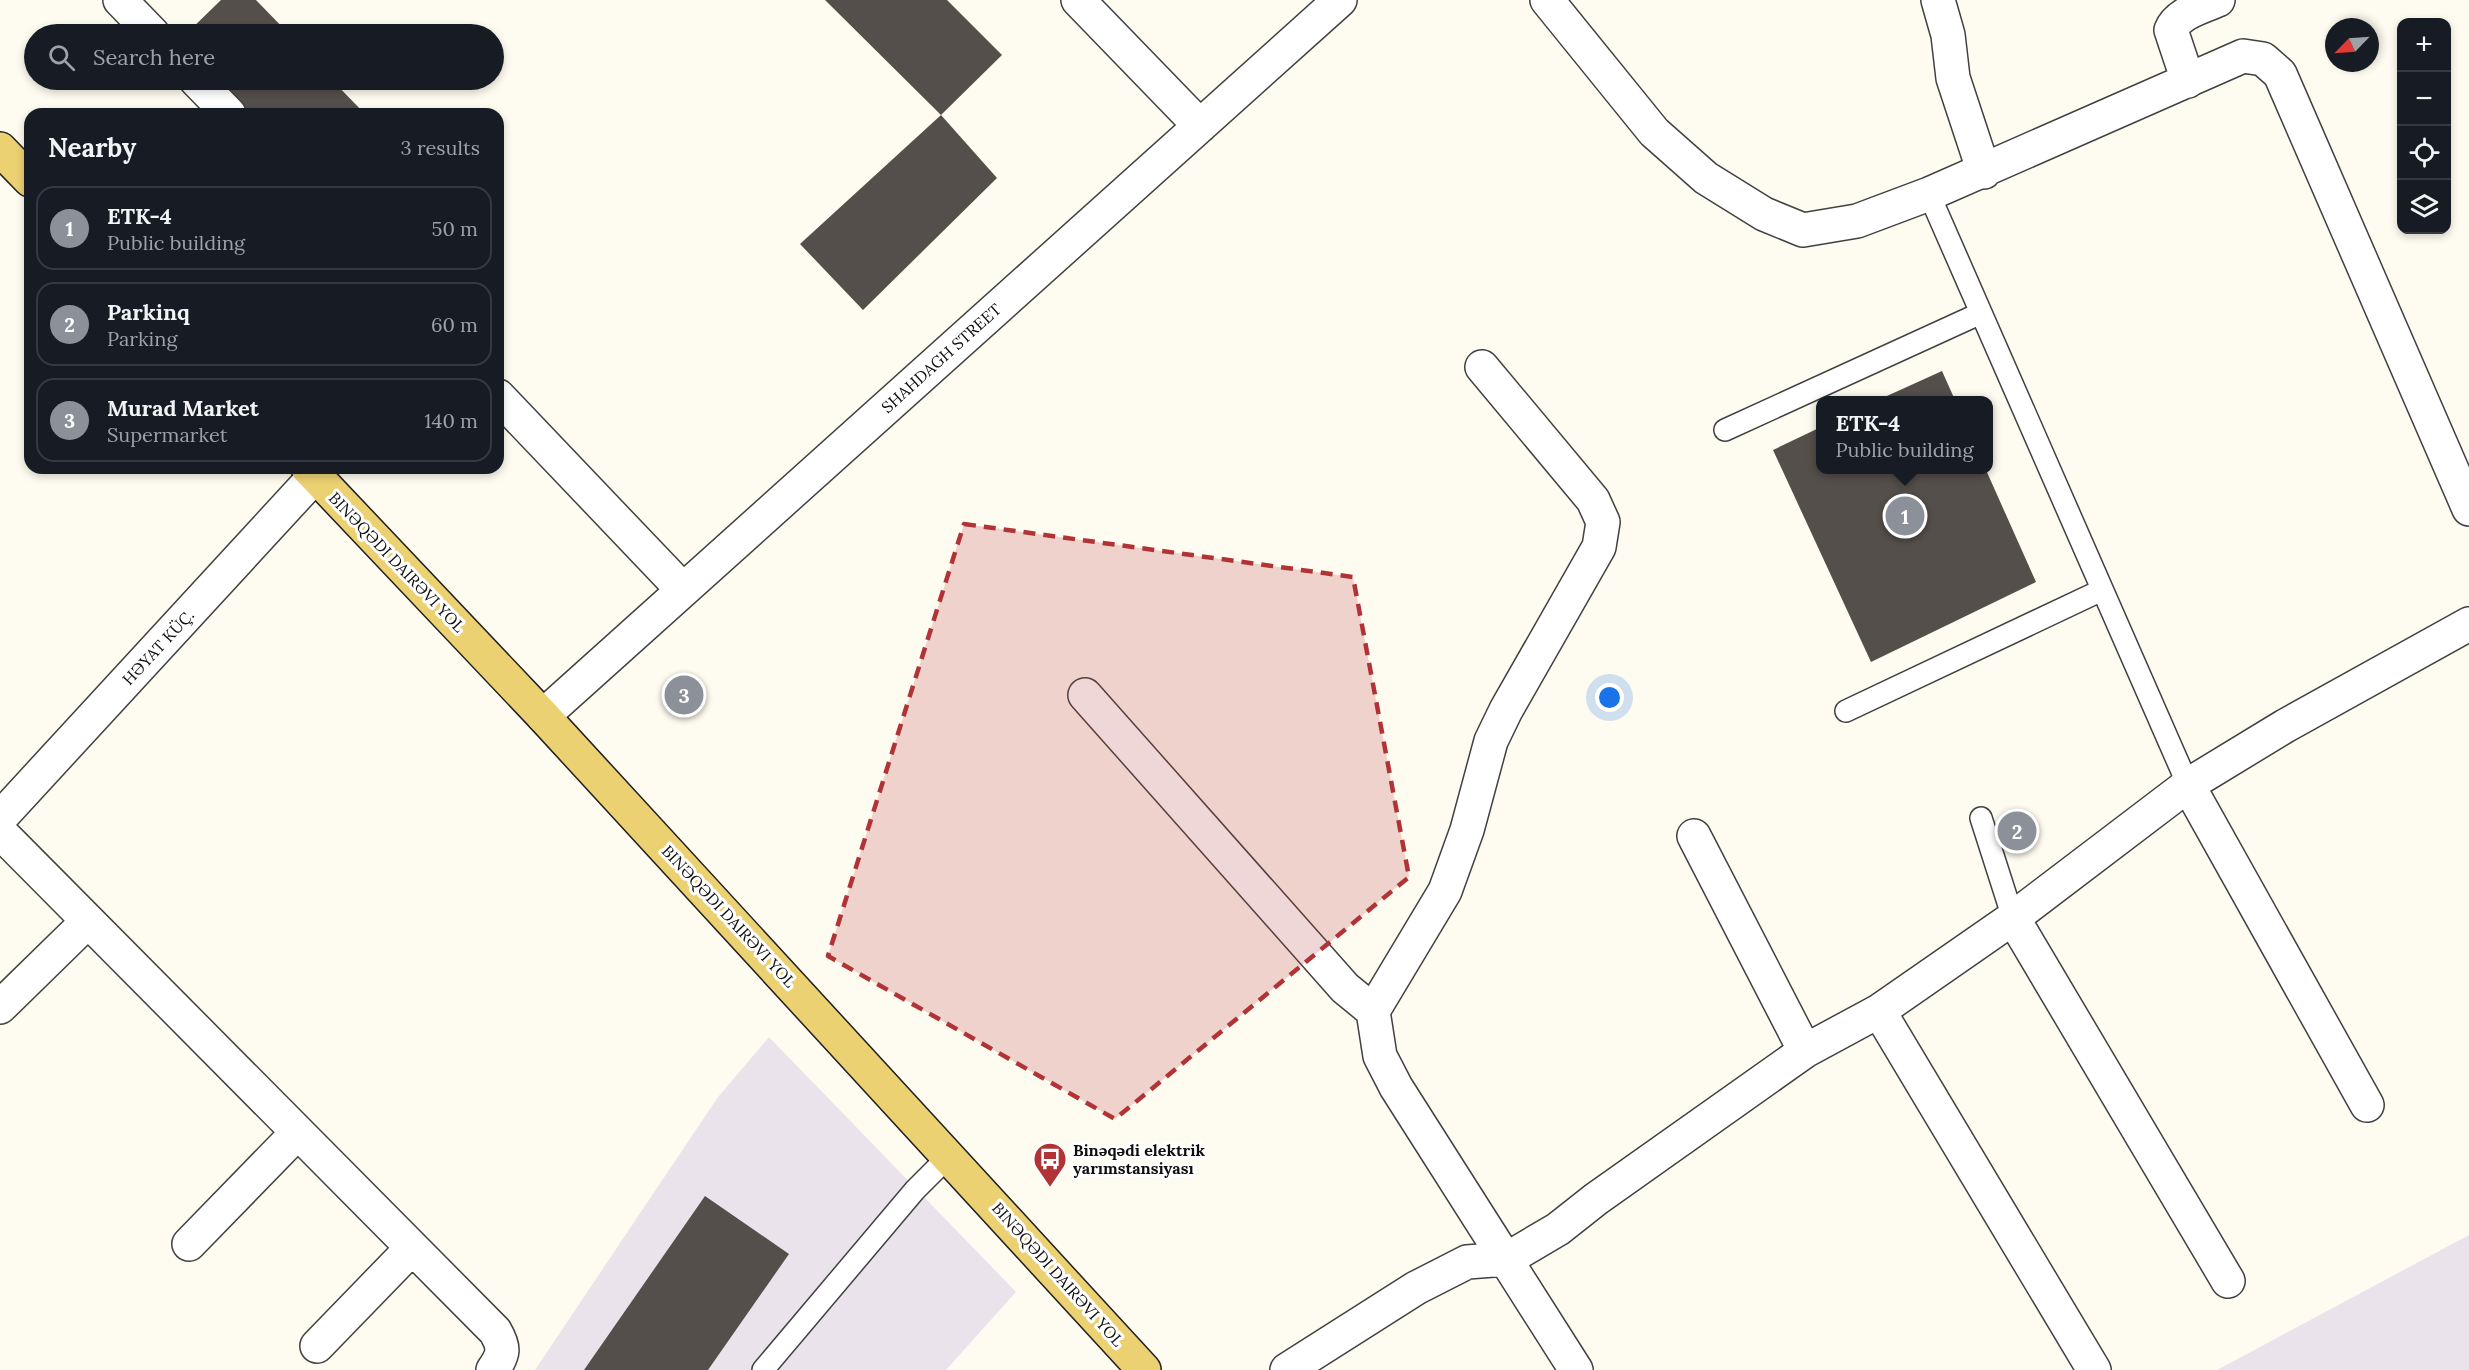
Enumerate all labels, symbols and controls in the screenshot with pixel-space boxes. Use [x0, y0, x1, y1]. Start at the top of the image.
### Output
north arrow [2325, 18, 2379, 72]
map controls [2397, 18, 2451, 234]
button: + [2397, 18, 2451, 72]
search box [24, 24, 504, 90]
icon: search [45, 41, 78, 74]
text: Search here [93, 43, 215, 71]
button: − [2397, 72, 2451, 126]
button: locate [2397, 126, 2451, 180]
text: Nearby [48, 131, 136, 164]
text: 3 results [401, 135, 480, 160]
button: layers [2397, 180, 2451, 234]
text: ETK-4 [107, 202, 172, 230]
text: 1 [65, 216, 74, 241]
text: 50 m [432, 216, 478, 241]
text: Public building [107, 230, 245, 255]
text: Parkinq [107, 298, 190, 326]
street label: SHAHDAGH STREET [877, 299, 1005, 417]
text: 2 [64, 312, 75, 337]
text: 60 m [431, 312, 478, 337]
text: Parking [107, 326, 177, 351]
text: Murad Market [107, 394, 259, 422]
popup [1816, 396, 1993, 474]
text: 3 [64, 408, 75, 433]
text: 140 m [424, 408, 478, 433]
text: ETK-4 [1835, 409, 1900, 437]
text: Supermarket [107, 422, 227, 447]
text: Public building [1835, 437, 1974, 462]
street label: BINƏQƏDI DAIRƏVI YOL [325, 488, 469, 636]
pin: 1 [1886, 494, 1924, 538]
street label: HƏYAT KÜÇ. [118, 605, 198, 689]
pin: 3 [664, 672, 704, 718]
your location [1595, 683, 1624, 712]
pin: 2 [1998, 808, 2036, 854]
street label: BINƏQƏDI DAIRƏVI YOL [658, 841, 800, 991]
place label: Binəqədi elektrik yarımstansiyası [1073, 1140, 1205, 1178]
bus stop icon: Binəqədi elektrik yarımstansiyası [1032, 1141, 1068, 1188]
street label: BINƏQƏDI DAIRƏVI YOL [988, 1198, 1128, 1350]

